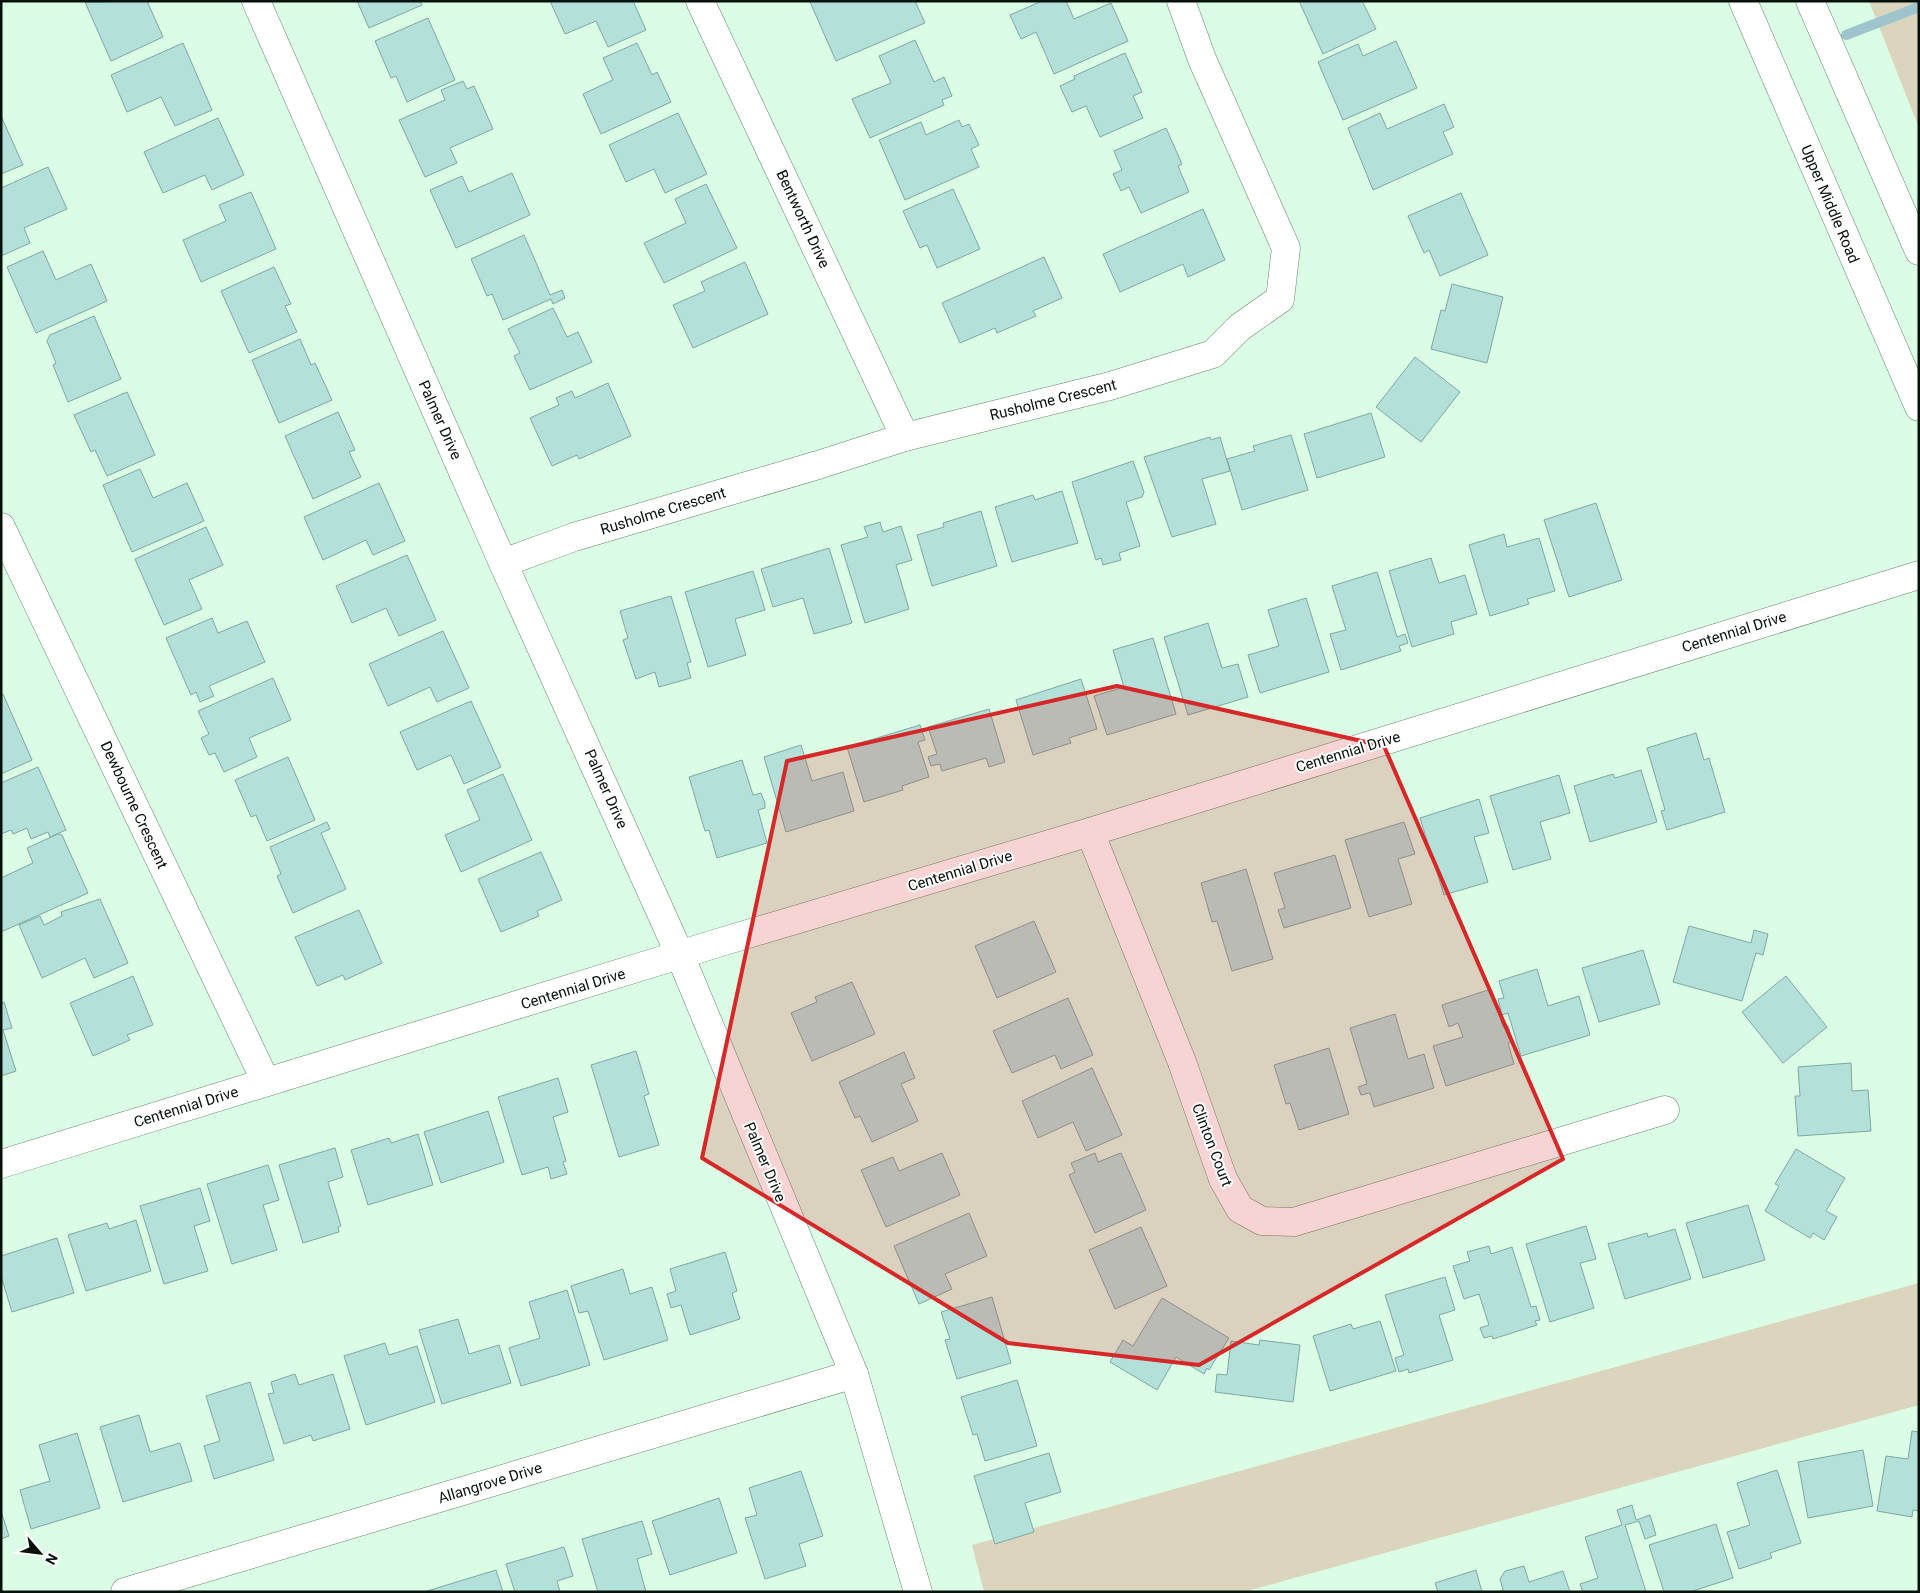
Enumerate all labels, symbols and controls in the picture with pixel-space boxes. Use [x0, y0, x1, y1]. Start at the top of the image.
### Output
street label: Upper Middle Road [1797, 142, 1863, 266]
street label: Bentworth Drive [772, 167, 834, 271]
street label: Rusholme Crescent [988, 376, 1118, 424]
street label: Palmer Drive [415, 378, 465, 462]
street label: Rusholme Crescent [598, 483, 728, 539]
street label: Centennial Drive [1680, 608, 1788, 656]
street label: Centennial Drive [1294, 728, 1402, 776]
street label: Dewbourne Crescent [97, 738, 172, 872]
street label: Palmer Drive [581, 747, 631, 831]
street label: Centennial Drive [906, 847, 1014, 895]
street label: Centennial Drive [519, 965, 627, 1013]
street label: Centennial Drive [132, 1083, 240, 1131]
street label: Clinton Court [1188, 1101, 1236, 1189]
street label: Palmer Drive [740, 1119, 790, 1205]
street label: Allangrove Drive [436, 1459, 544, 1507]
north arrow [15, 1528, 65, 1578]
text: N [42, 1551, 61, 1567]

